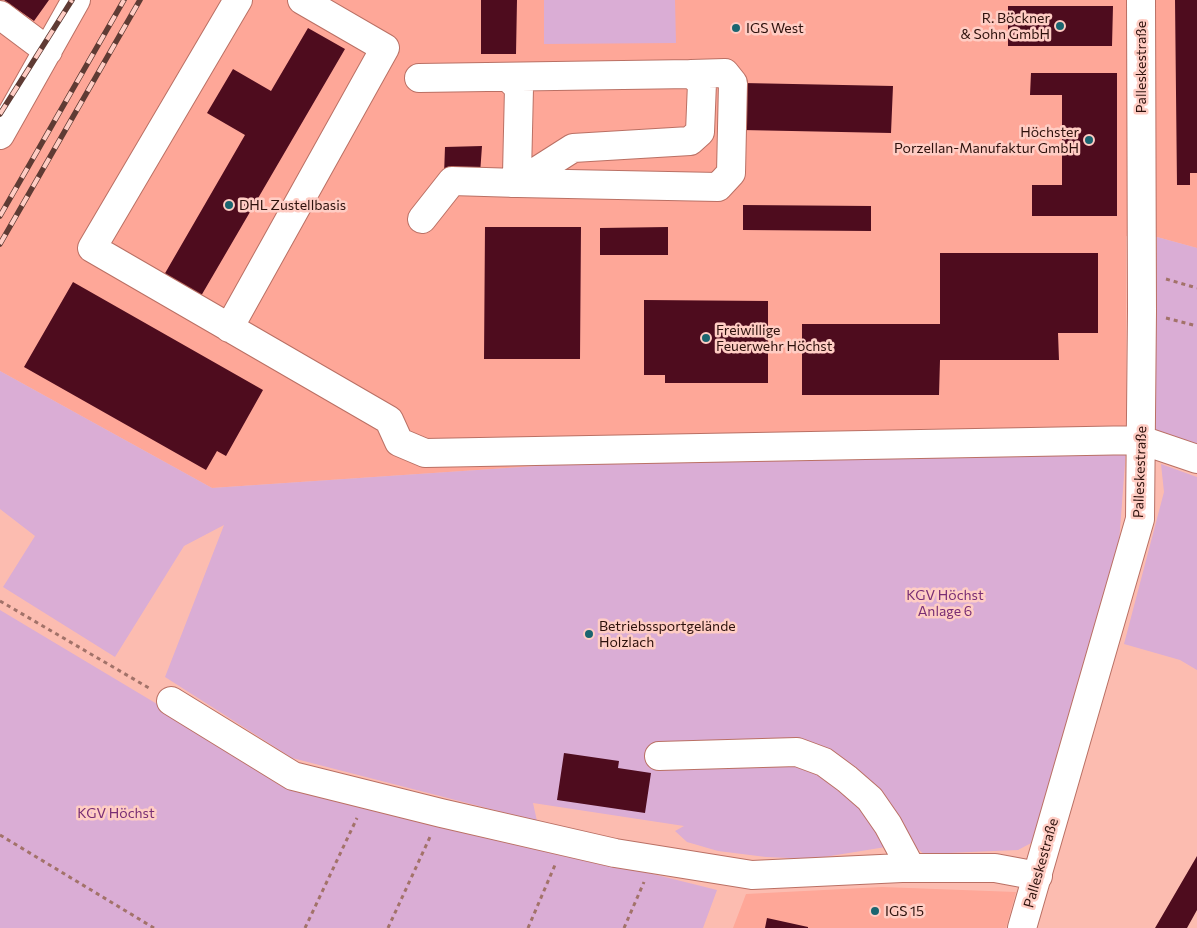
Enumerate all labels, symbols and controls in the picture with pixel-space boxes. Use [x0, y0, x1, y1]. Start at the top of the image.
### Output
place label: R. Böckner & Sohn GmbH [960, 10, 1050, 42]
place label: IGS West [746, 20, 804, 36]
marker: R. Böckner & Sohn GmbH [1054, 20, 1066, 32]
street label: Palleskestraße [1133, 21, 1149, 113]
marker: IGS West [730, 22, 742, 34]
place label: Höchster Porzellan-Manufaktur GmbH [894, 124, 1079, 156]
marker: Höchster Porzellan-Manufaktur GmbH [1083, 134, 1095, 146]
place label: DHL Zustellbasis [239, 197, 346, 213]
marker: DHL Zustellbasis [223, 199, 235, 211]
place label: Freiwillige Feuerwehr Höchst [716, 322, 832, 354]
marker: Freiwillige Feuerwehr Höchst [700, 332, 712, 344]
street label: Palleskestraße [1130, 426, 1150, 518]
park label: KGV Höchst Anlage 6 [906, 587, 984, 620]
place label: Betriebssportgelände Holzlach [599, 618, 736, 650]
marker: Betriebssportgelände Holzlach [583, 628, 595, 640]
park label: KGV Höchst [77, 805, 155, 821]
street label: Palleskestraße [1020, 816, 1062, 910]
place label: IGS 15 [885, 903, 924, 919]
marker: IGS 15 [869, 905, 881, 917]

